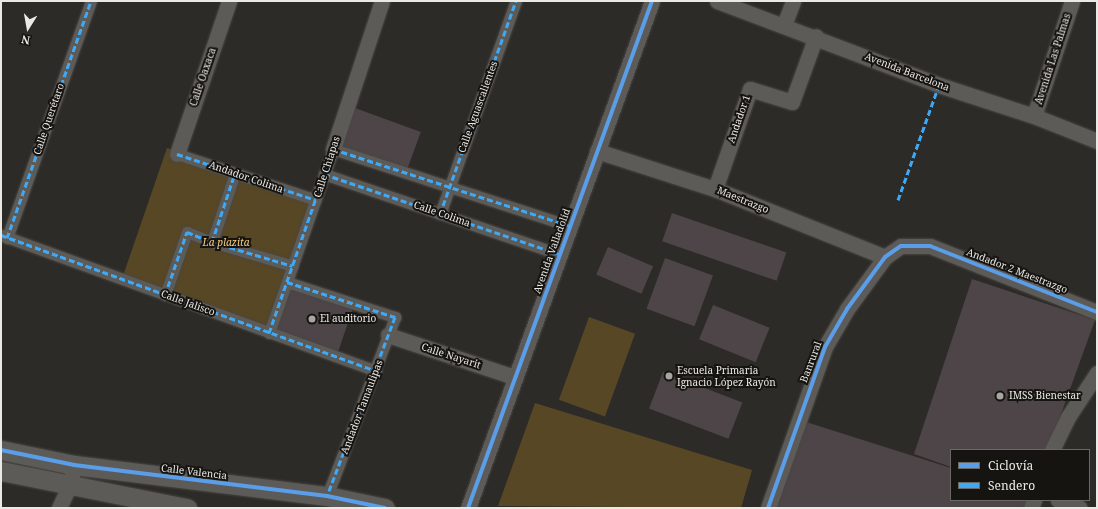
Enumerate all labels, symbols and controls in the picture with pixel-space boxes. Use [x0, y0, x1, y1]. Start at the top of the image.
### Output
north arrow [8, 8, 48, 48]
street label: Avenida Las Palmas [1033, 12, 1073, 106]
text: N [20, 32, 31, 48]
street label: Calle Oaxaca [187, 46, 219, 108]
street label: Avenida Barcelona [863, 50, 951, 94]
street label: Calle Aguascalientes [456, 60, 500, 154]
street label: Calle Querétaro [31, 82, 67, 156]
street label: Andador 1 [725, 93, 753, 145]
street label: Calle Chiapas [311, 135, 343, 199]
street label: Andador Colima [207, 159, 285, 195]
street label: Maestrazgo [715, 184, 771, 216]
street label: Calle Colima [412, 199, 472, 229]
street label: Avenida Valladolid [531, 207, 573, 295]
park label: La plazita [203, 237, 249, 249]
street label: Andador 2 Maestrazgo [965, 246, 1069, 296]
street label: Calle Jalisco [159, 288, 217, 318]
place label: El auditorio [320, 313, 376, 325]
marker: El auditorio [307, 314, 317, 324]
street label: Banrural [798, 340, 824, 384]
street label: Calle Nayarit [420, 341, 482, 371]
street label: Andador Tamaulipas [338, 358, 386, 456]
place label: Escuela Primaria Ignacio López Rayón [677, 364, 776, 388]
marker: Escuela Primaria Ignacio López Rayón [664, 371, 674, 381]
marker: IMSS Bienestar [994, 390, 1006, 402]
place label: IMSS Bienestar [1009, 390, 1081, 402]
legend [950, 449, 1090, 501]
text: Ciclovía [988, 457, 1033, 474]
street label: Calle Valencia [160, 462, 228, 482]
text: Sendero [988, 477, 1035, 494]

